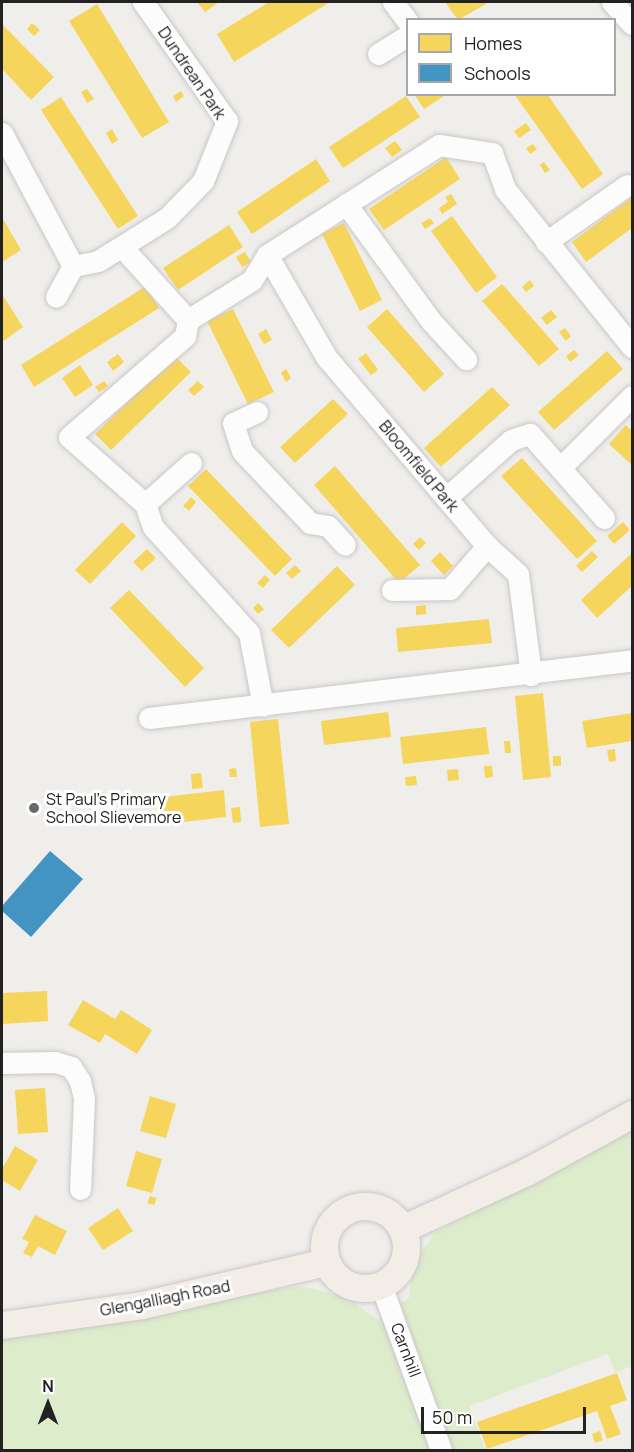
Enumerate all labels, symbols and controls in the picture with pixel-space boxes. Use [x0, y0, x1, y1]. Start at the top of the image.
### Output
legend [406, 18, 616, 96]
street label: Dundrean Park [154, 23, 230, 123]
text: Homes [464, 31, 522, 55]
text: Schools [464, 61, 531, 85]
street label: Bloomfield Park [375, 416, 463, 516]
place label: St Paul's Primary School Slievemore [46, 789, 181, 827]
marker: St Paul's Primary School Slievemore [27, 801, 41, 815]
street label: Glengalliagh Road [98, 1276, 232, 1320]
street label: Carnhill [387, 1320, 425, 1380]
north arrow [18, 1374, 78, 1434]
text: N [42, 1375, 54, 1397]
scale bar [424, 1395, 589, 1433]
text: 50 m [432, 1405, 472, 1429]

